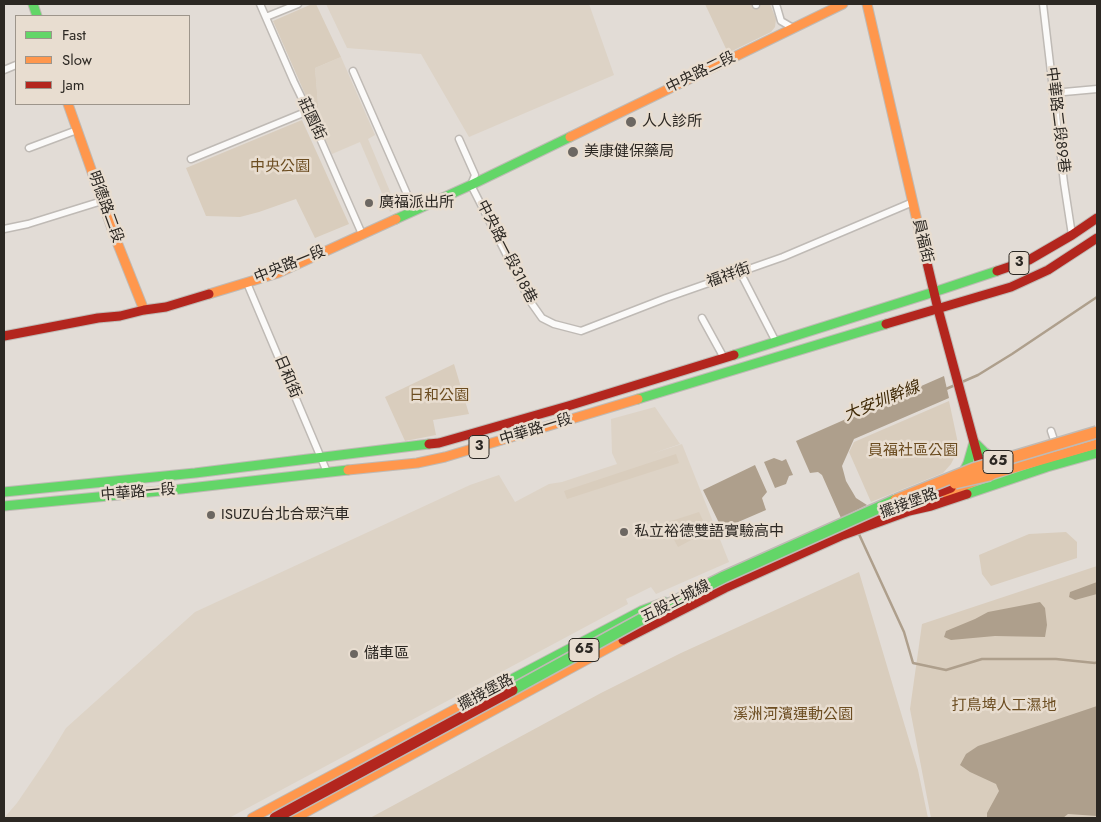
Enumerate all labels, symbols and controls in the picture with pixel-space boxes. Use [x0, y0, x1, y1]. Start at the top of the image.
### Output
legend [15, 15, 190, 105]
text: Fast [62, 24, 86, 46]
street label: 中央路二段 [663, 48, 739, 98]
text: Slow [62, 49, 92, 71]
street label: 中華路二段89巷 [1042, 66, 1072, 174]
text: Jam [62, 74, 85, 96]
street label: 莊園街 [293, 95, 329, 143]
place label: 人人診所 [642, 113, 702, 131]
marker: 人人診所 [624, 115, 638, 129]
place label: 美康健保藥局 [584, 143, 674, 161]
marker: 美康健保藥局 [566, 145, 580, 159]
park label: 中央公園 [250, 158, 310, 176]
street label: 明德路二段 [84, 169, 126, 245]
place label: 廣福派出所 [379, 194, 454, 212]
marker: 廣福派出所 [363, 197, 375, 209]
street label: 中央路一段318巷 [472, 198, 540, 306]
street label: 員福街 [908, 217, 936, 265]
street label: 中央路一段 [252, 243, 328, 287]
road number: 3 [1009, 252, 1029, 274]
street label: 福祥街 [705, 260, 753, 292]
street label: 日和街 [270, 353, 304, 401]
water label: 大安圳幹線 [841, 378, 923, 426]
park label: 日和公園 [409, 387, 469, 405]
street label: 中華路一段 [498, 410, 574, 450]
road number: 3 [469, 436, 489, 458]
park label: 員福社區公園 [868, 442, 958, 460]
road number: 65 [983, 451, 1013, 474]
street label: 中華路一段 [100, 481, 176, 505]
street label: 擺接堡路 [878, 485, 940, 523]
place label: ISUZU台北合眾汽車 [221, 506, 350, 524]
marker: ISUZU台北合眾汽車 [205, 509, 217, 521]
place label: 私立裕德雙語實驗高中 [634, 523, 784, 541]
marker: 私立裕德雙語實驗高中 [618, 526, 630, 538]
street label: 五股土城線 [639, 577, 713, 627]
road number: 65 [569, 638, 599, 662]
place label: 儲車區 [364, 645, 409, 663]
marker: 儲車區 [348, 648, 360, 660]
street label: 擺接堡路 [455, 671, 517, 715]
park label: 打鳥埤人工濕地 [952, 697, 1056, 715]
park label: 溪洲河濱運動公園 [733, 706, 853, 724]

